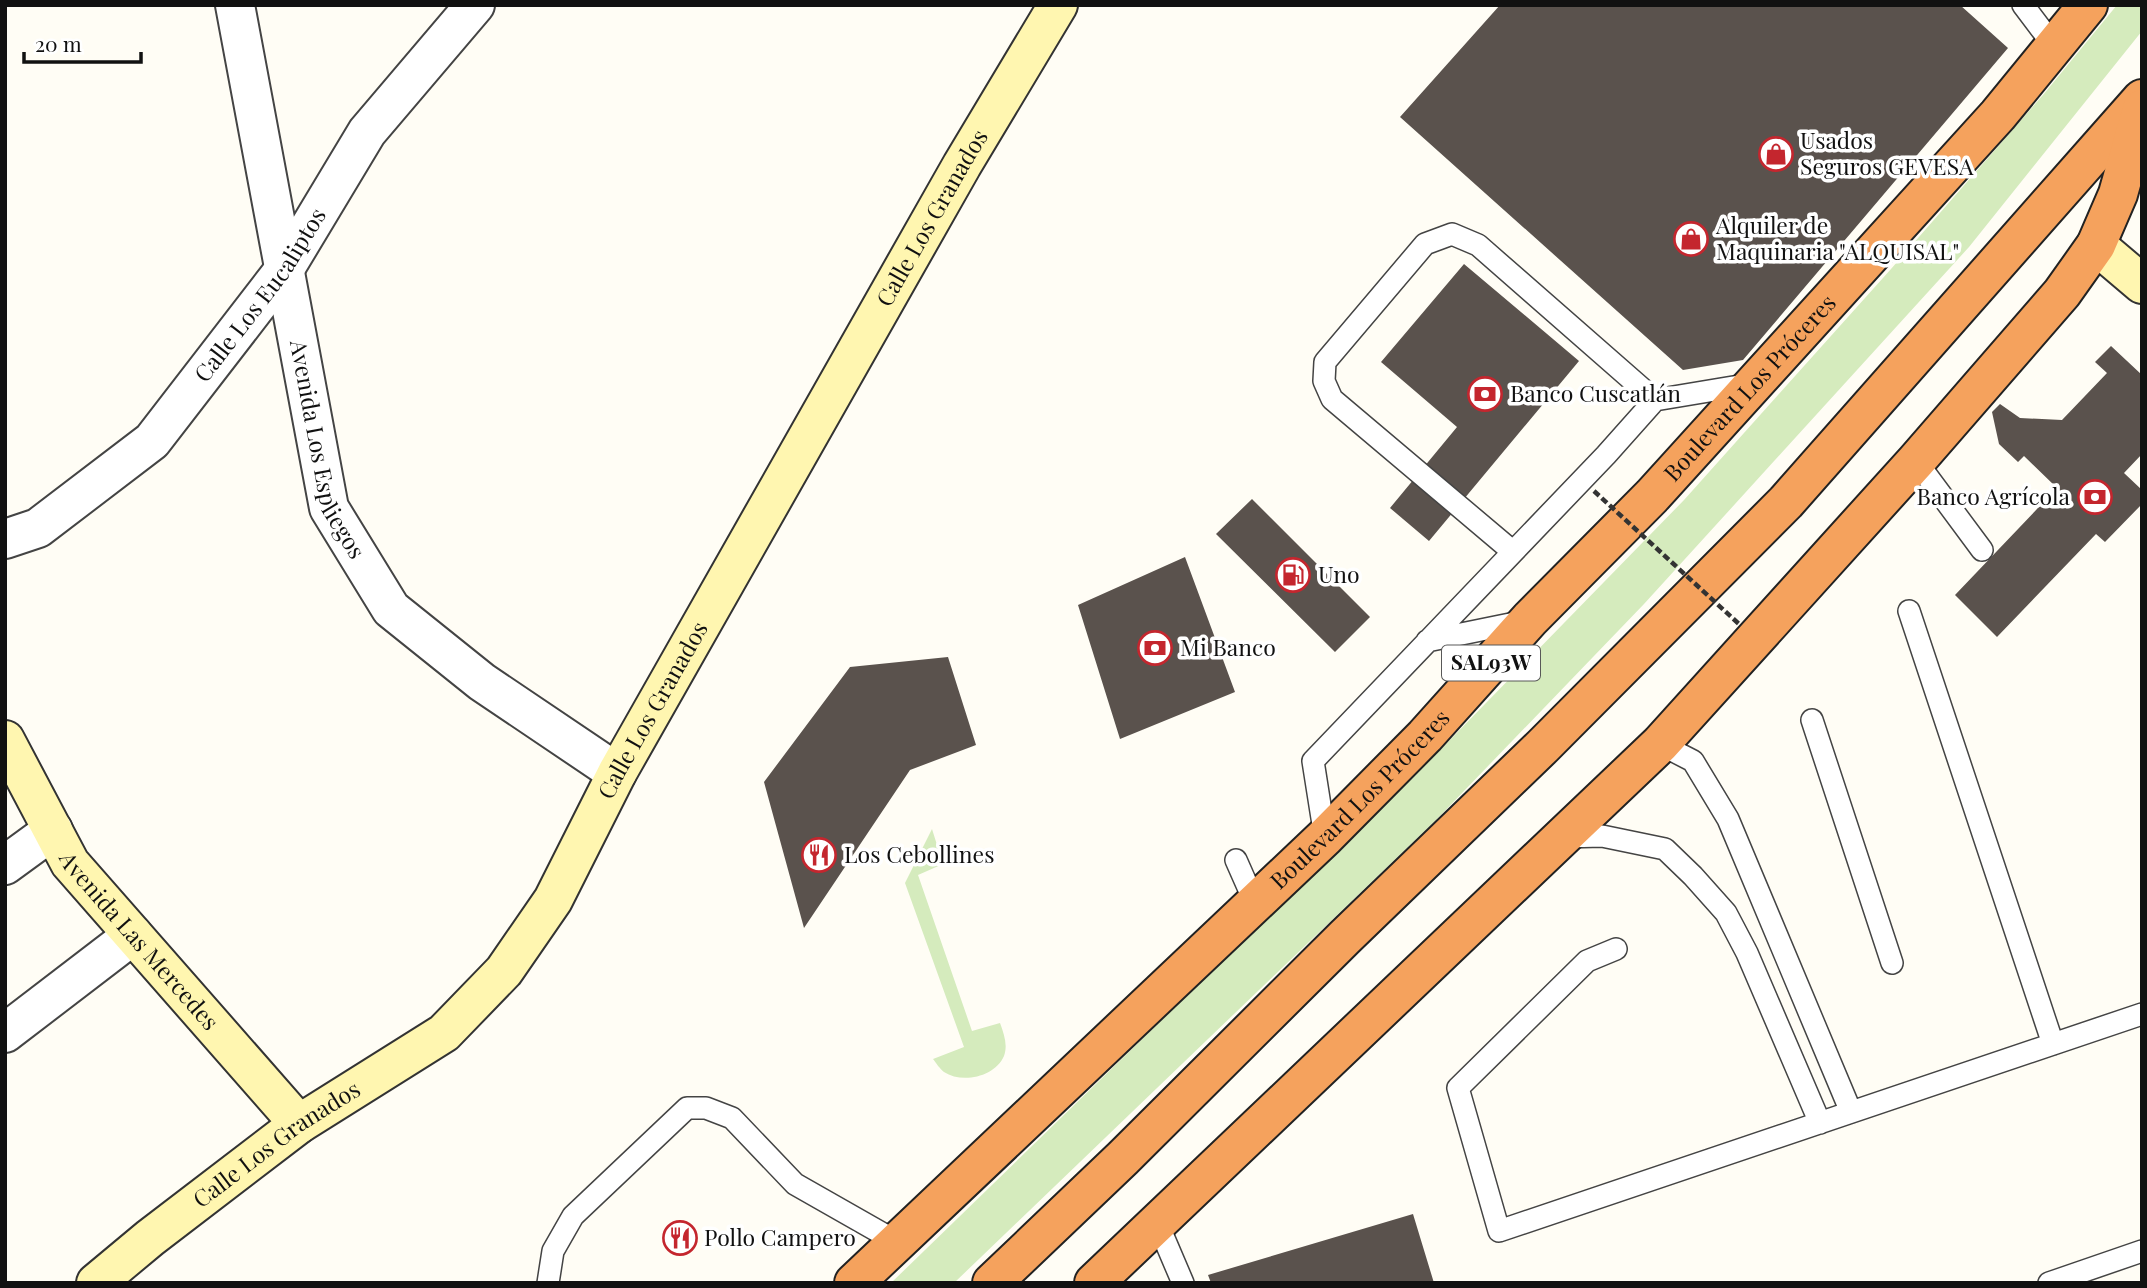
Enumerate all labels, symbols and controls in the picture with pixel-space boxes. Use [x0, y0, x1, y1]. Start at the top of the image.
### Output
scale bar [24, 21, 142, 65]
text: 20 m [35, 29, 82, 57]
street label: Calle Los Granados [868, 123, 994, 311]
place label: Usados Seguros GEVESA [1800, 124, 1974, 181]
shop icon: Usados Seguros GEVESA [1757, 135, 1795, 173]
street label: Calle Los Eucaliptos [186, 202, 332, 388]
place label: Alquiler de Maquinaria "ALQUISAL" [1715, 209, 1959, 266]
shop icon: Alquiler de Maquinaria "ALQUISAL" [1672, 220, 1710, 258]
street label: Boulevard Los Próceres [1656, 287, 1842, 487]
street label: Avenida Los Espliegos [284, 336, 373, 564]
bank icon: Banco Cuscatlán [1466, 375, 1504, 413]
place label: Banco Cuscatlán [1510, 377, 1681, 408]
bank icon: Banco Agrícola [2076, 478, 2114, 516]
place label: Banco Agrícola [1917, 480, 2071, 511]
fuel station icon: Uno [1274, 556, 1312, 594]
place label: Uno [1318, 558, 1360, 589]
street label: Calle Los Granados [589, 615, 714, 804]
bank icon: Mi Banco [1136, 629, 1174, 667]
place label: Mi Banco [1180, 631, 1276, 662]
road number: SAL93W [1442, 646, 1540, 680]
street label: Boulevard Los Próceres [1263, 702, 1456, 895]
restaurant icon: Los Cebollines [800, 836, 838, 874]
place label: Los Cebollines [844, 838, 994, 869]
street label: Avenida Las Mercedes [52, 845, 227, 1036]
street label: Calle Los Granados [186, 1073, 365, 1214]
restaurant icon: Pollo Campero [661, 1219, 699, 1257]
place label: Pollo Campero [704, 1221, 856, 1252]

